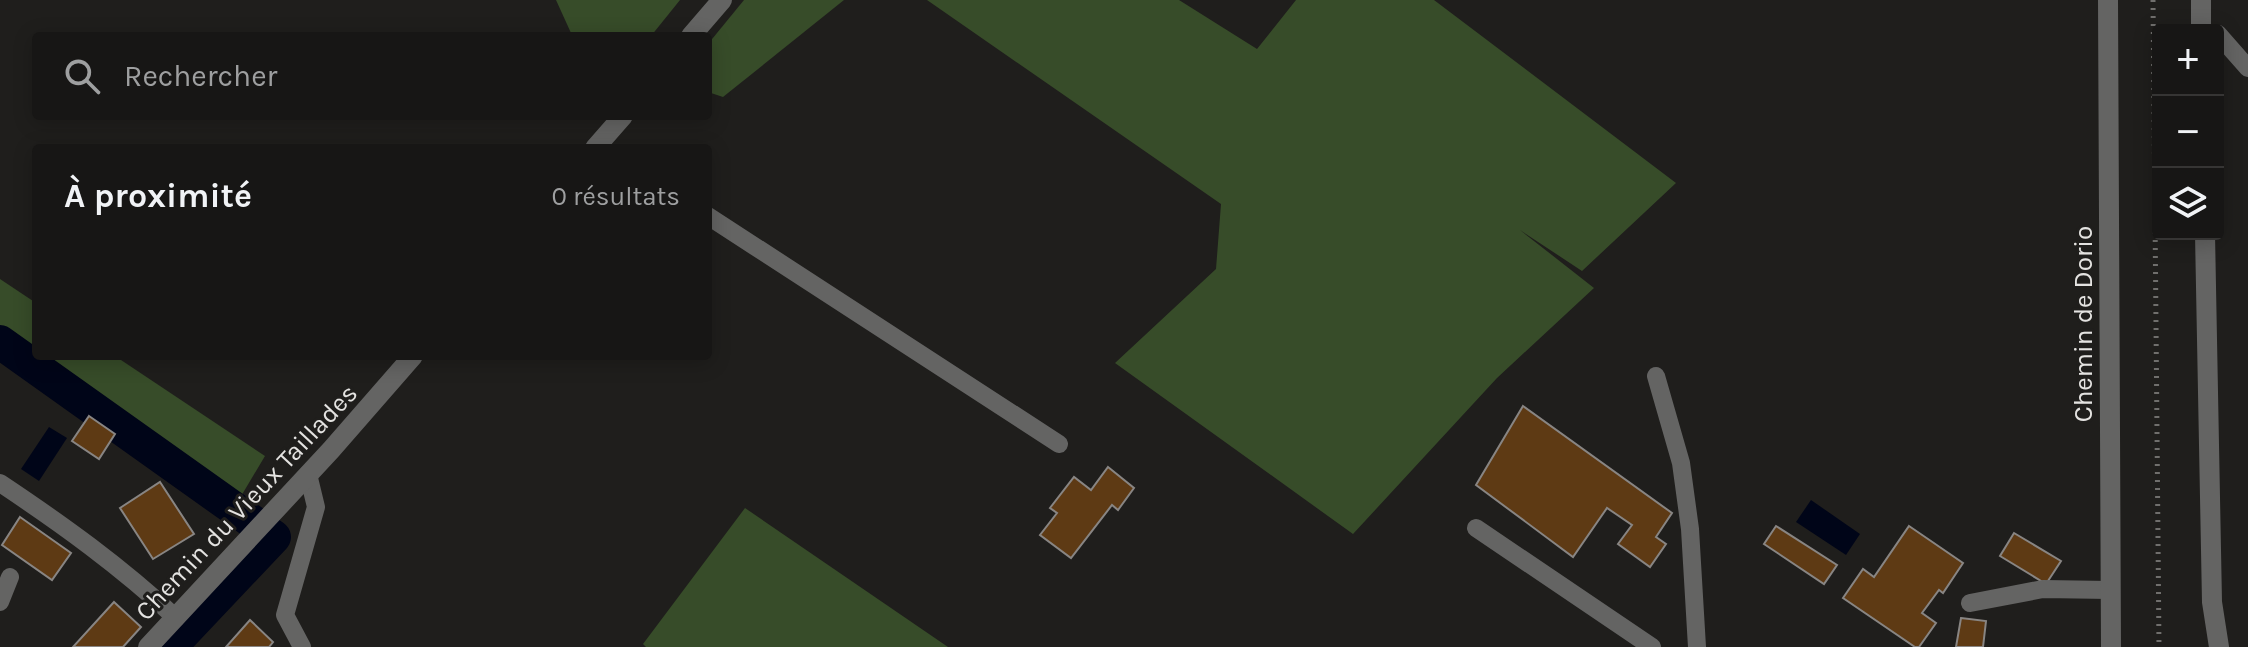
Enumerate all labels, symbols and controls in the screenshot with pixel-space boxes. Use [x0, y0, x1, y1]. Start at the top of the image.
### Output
map controls [2152, 24, 2224, 240]
button: + [2152, 24, 2224, 96]
search box [32, 32, 712, 120]
icon: search [60, 54, 104, 98]
text: Rechercher [124, 58, 277, 94]
button: − [2152, 96, 2224, 168]
button: layers [2152, 168, 2224, 240]
text: À proximité [64, 176, 252, 216]
text: 0 résultats [551, 181, 680, 212]
street label: Chemin de Dorio [2068, 226, 2099, 422]
street label: Chemin du Vieux Taillades [129, 378, 364, 627]

